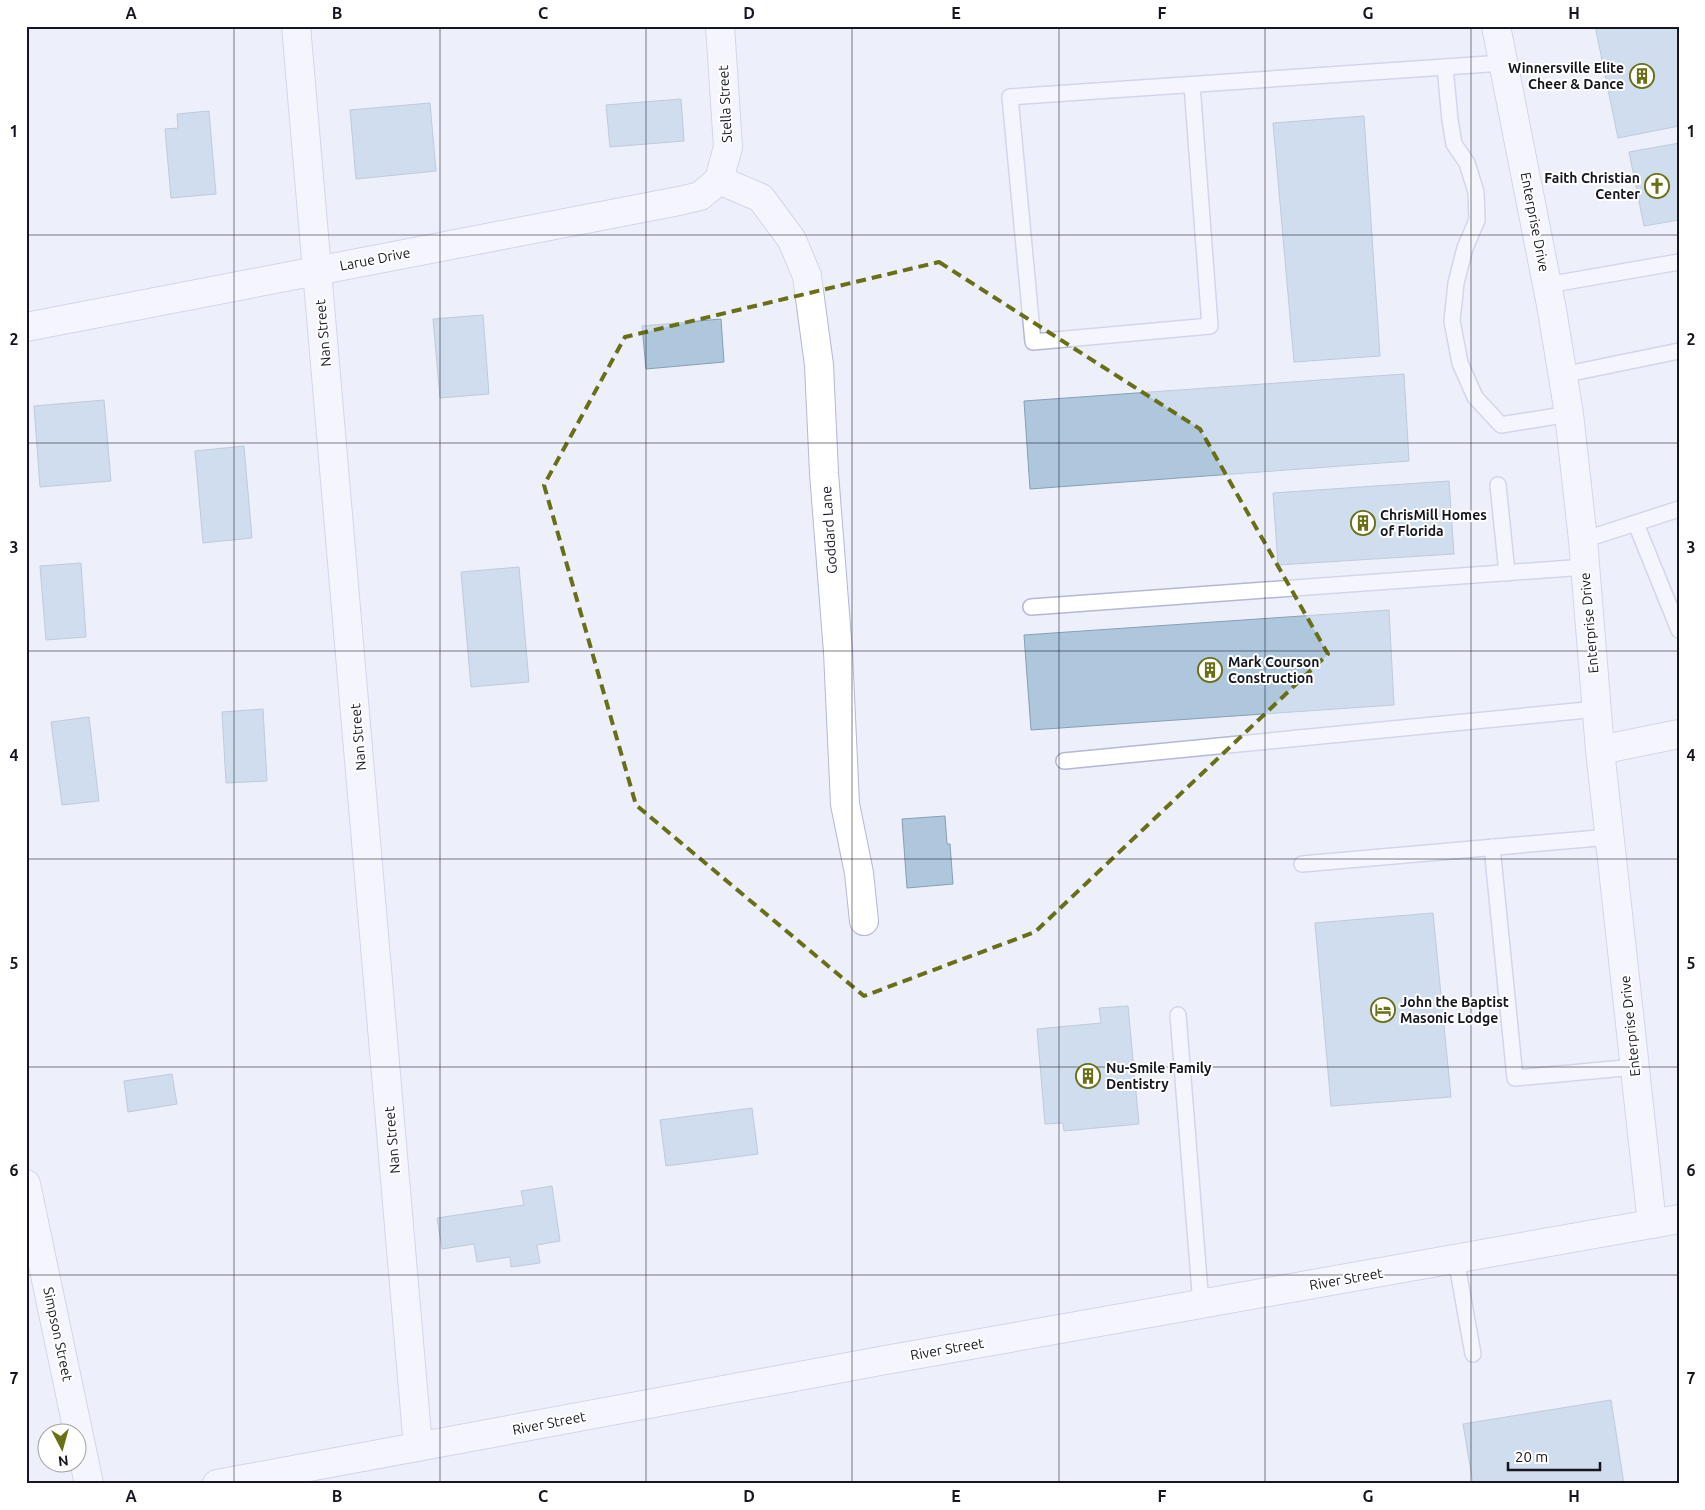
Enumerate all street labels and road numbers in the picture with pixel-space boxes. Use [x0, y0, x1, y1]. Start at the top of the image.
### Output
street label: Stella Street [715, 64, 735, 143]
street label: Enterprise Drive [1517, 171, 1553, 273]
street label: Larue Drive [338, 244, 412, 274]
street label: Nan Street [312, 298, 334, 367]
street label: Goddard Lane [818, 486, 840, 574]
street label: Enterprise Drive [1577, 572, 1601, 674]
street label: Nan Street [347, 702, 369, 771]
street label: Enterprise Drive [1617, 975, 1643, 1077]
street label: Nan Street [381, 1105, 403, 1174]
street label: River Street [1308, 1265, 1384, 1293]
street label: Simpson Street [40, 1286, 76, 1383]
street label: River Street [909, 1335, 985, 1363]
street label: River Street [511, 1408, 587, 1438]

